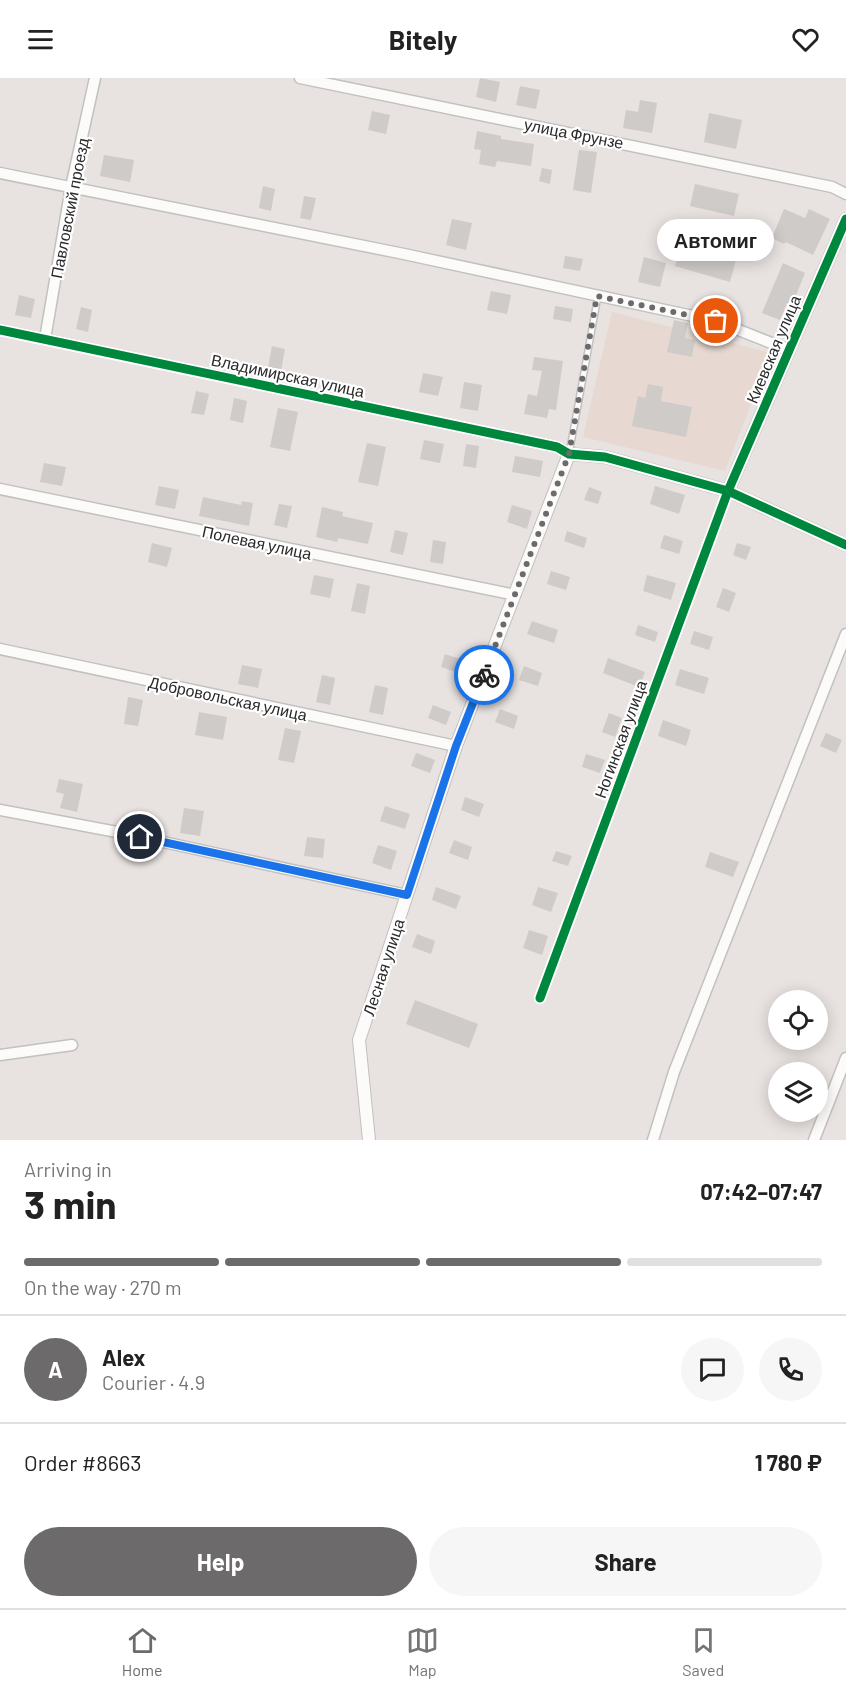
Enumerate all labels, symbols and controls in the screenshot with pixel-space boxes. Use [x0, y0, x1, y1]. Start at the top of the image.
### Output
icon: menu [24, 23, 57, 56]
text: Bitely [389, 23, 457, 55]
icon: heart [789, 23, 822, 56]
street label: улица Фрунзе [523, 114, 625, 152]
street label: Павловский проезд [46, 136, 92, 280]
callout: Автомиг [658, 219, 774, 261]
text: Автомиг [674, 228, 757, 252]
street label: Киевская улица [742, 292, 804, 406]
pin [690, 295, 741, 346]
icon: bag [699, 304, 732, 337]
street label: Владимирская улица [210, 349, 366, 401]
street label: Полевая улица [201, 521, 314, 563]
courier [454, 645, 514, 705]
icon: bike [468, 659, 501, 692]
street label: Добровольская улица [147, 672, 309, 724]
street label: Ногинская улица [590, 677, 650, 801]
pin [114, 811, 165, 862]
icon: home [123, 820, 156, 853]
street label: Лесная улица [358, 916, 408, 1018]
map controls [768, 990, 828, 1122]
button: locate [768, 990, 828, 1050]
button: layers [768, 1062, 828, 1122]
text: Arriving in [24, 1157, 112, 1181]
text: 07:42–07:47 [700, 1178, 822, 1204]
text: 3 min [24, 1180, 117, 1227]
text: On the way · 270 m [24, 1275, 182, 1299]
button: chat [681, 1338, 744, 1401]
button: phone [759, 1338, 822, 1401]
text: Alex [102, 1344, 145, 1370]
text: A [48, 1356, 63, 1382]
text: Courier · 4.9 [102, 1370, 205, 1394]
text: Order #8663 [24, 1449, 142, 1475]
text: 1 780 ₽ [755, 1449, 822, 1475]
button: Help [24, 1527, 417, 1596]
button: Share [429, 1527, 822, 1596]
tab: Home [122, 1624, 163, 1679]
tab: Map [406, 1624, 439, 1679]
tab: Saved [682, 1624, 724, 1679]

